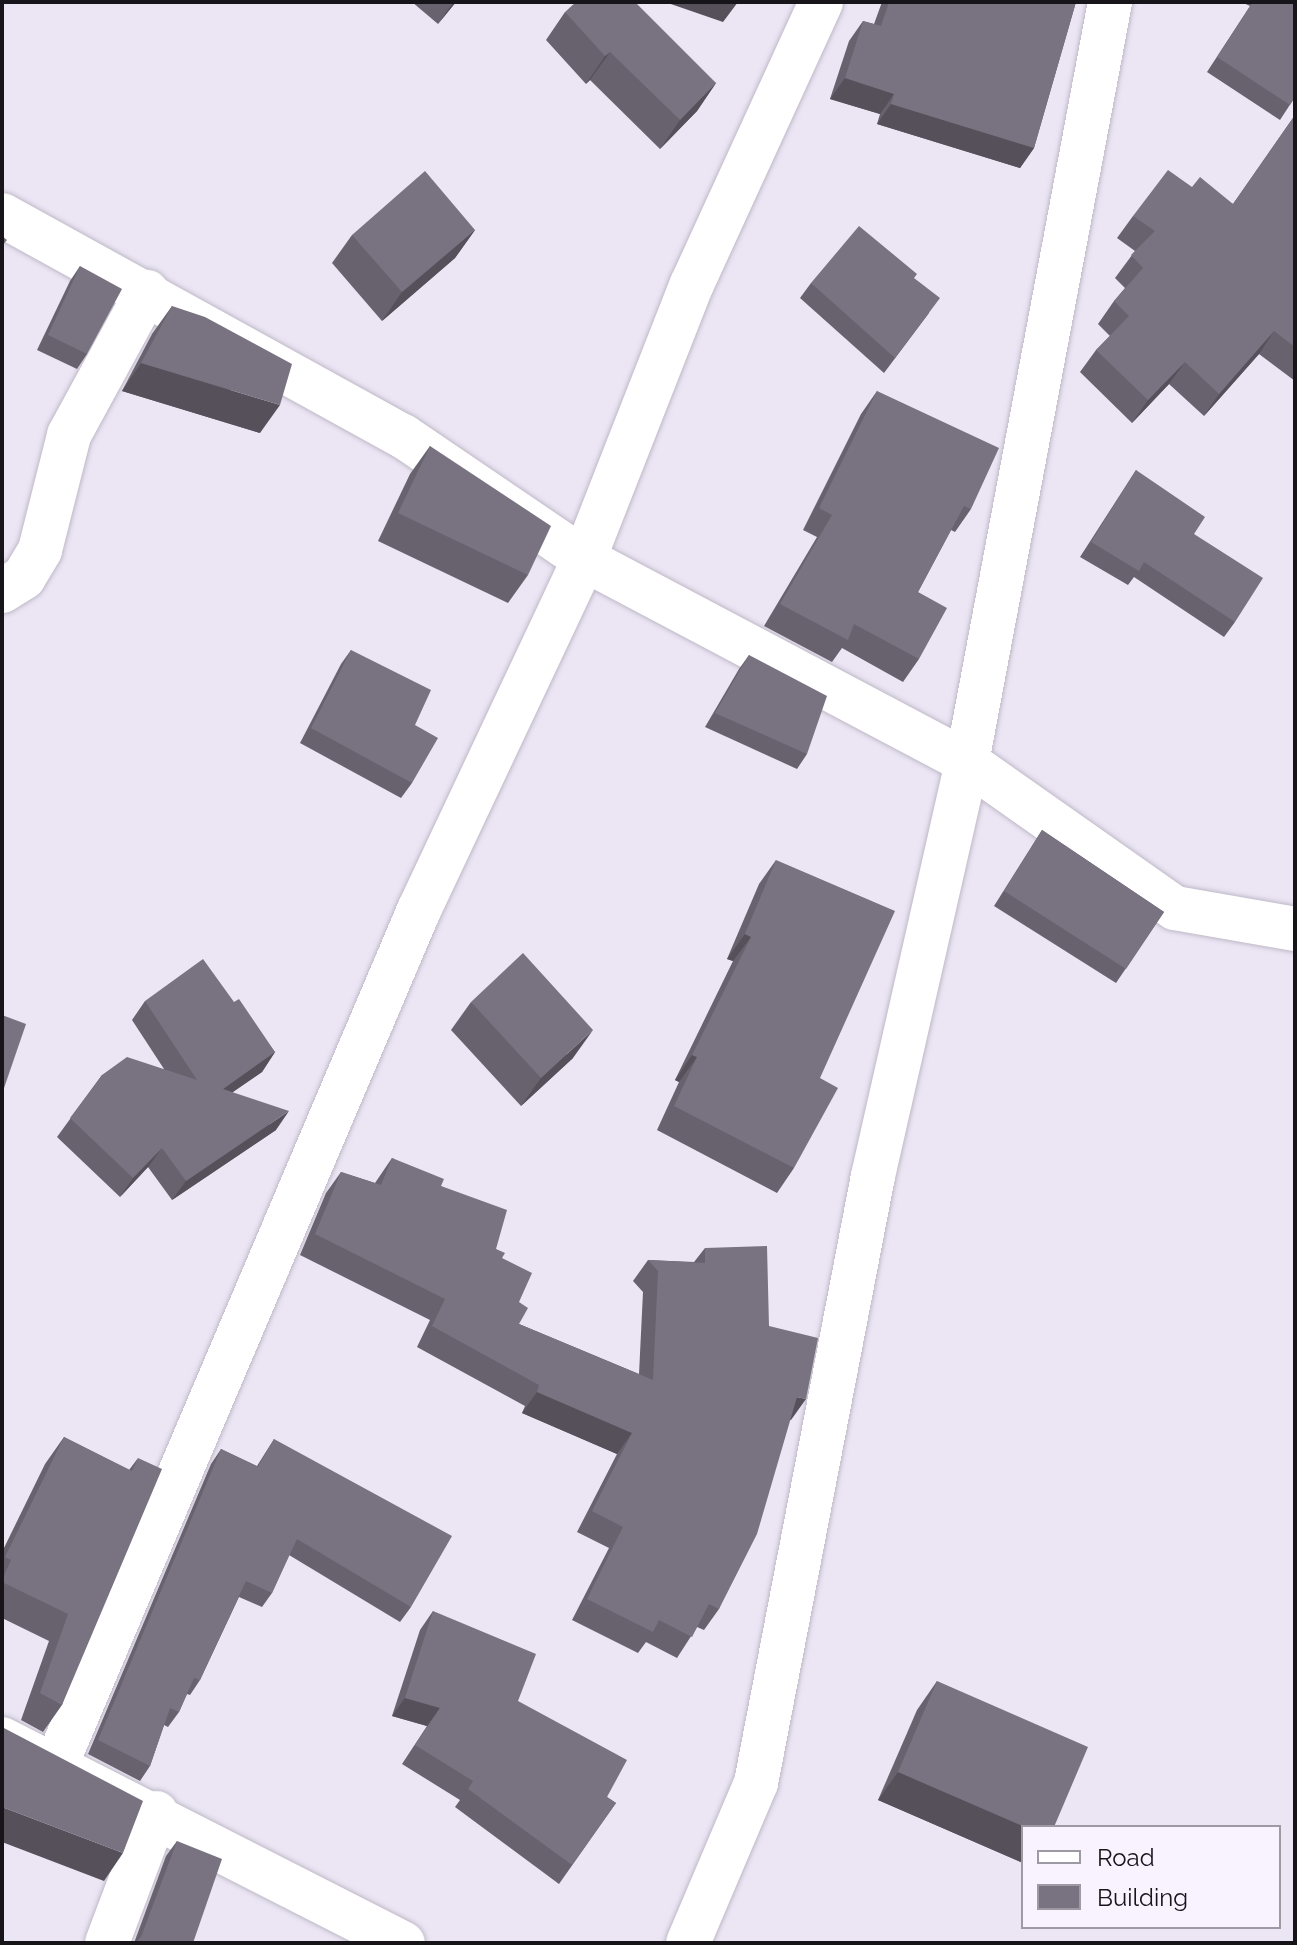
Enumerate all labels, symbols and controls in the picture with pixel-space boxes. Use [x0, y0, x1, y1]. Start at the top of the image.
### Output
legend [1021, 1825, 1281, 1929]
text: Road [1097, 1843, 1155, 1872]
text: Building [1097, 1883, 1188, 1912]

